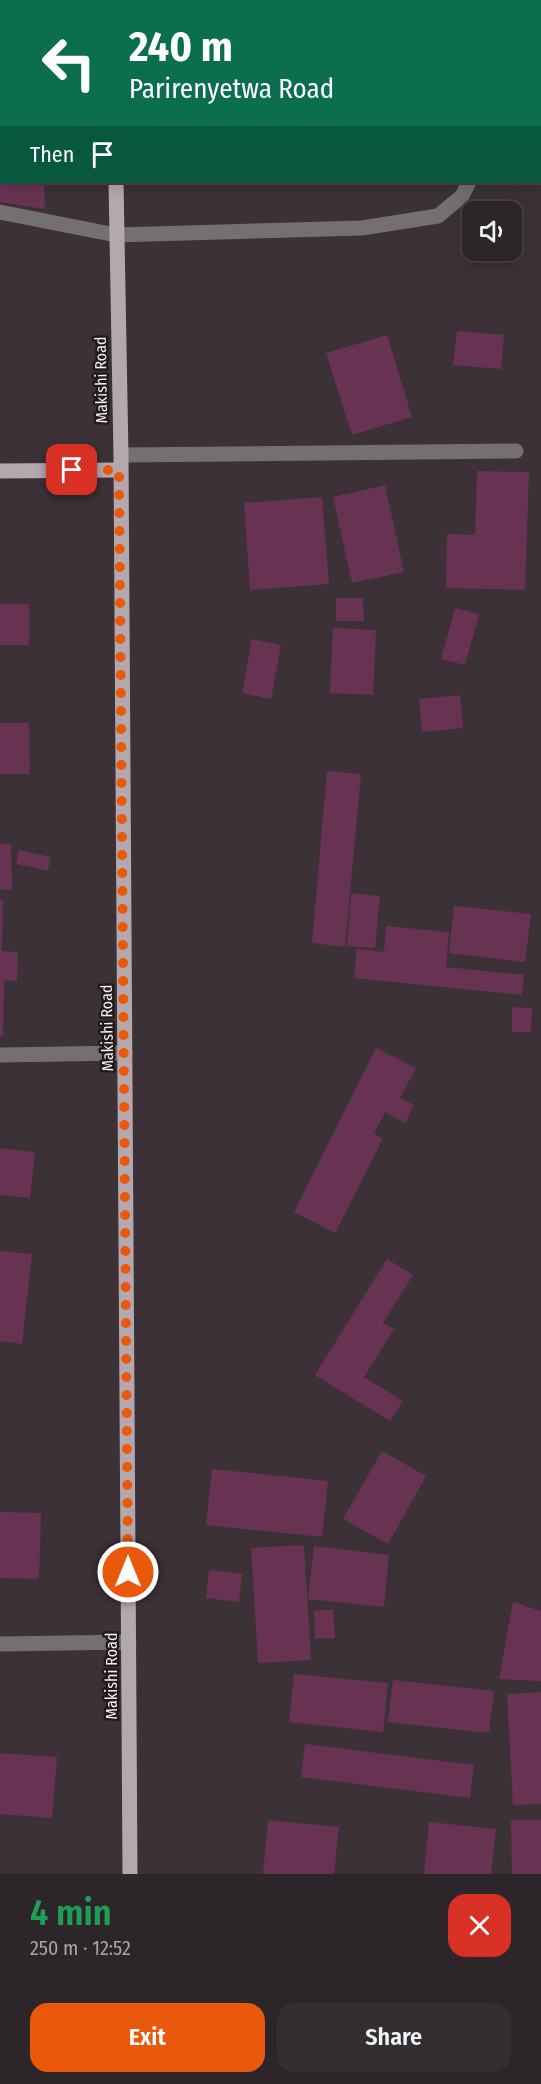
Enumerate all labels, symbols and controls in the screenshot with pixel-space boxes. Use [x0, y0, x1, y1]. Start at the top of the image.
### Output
text: 240 m [129, 22, 233, 72]
icon: left [30, 24, 108, 102]
text: Parirenyetwa Road [129, 73, 334, 105]
icon: arrive [86, 138, 119, 171]
text: Then [30, 141, 74, 168]
map controls [462, 201, 522, 261]
button: sound [462, 201, 522, 261]
street label: Makishi Road [91, 336, 111, 424]
pin [46, 444, 97, 495]
icon: arrive [55, 453, 88, 486]
street label: Makishi Road [97, 984, 117, 1072]
position arrow [96, 1540, 160, 1604]
street label: Makishi Road [102, 1633, 121, 1719]
text: 4 min [30, 1891, 112, 1935]
button: close [448, 1894, 511, 1957]
text: 250 m · 12:52 [30, 1936, 131, 1960]
button: Exit [30, 2003, 265, 2072]
button: Share [277, 2003, 511, 2072]

